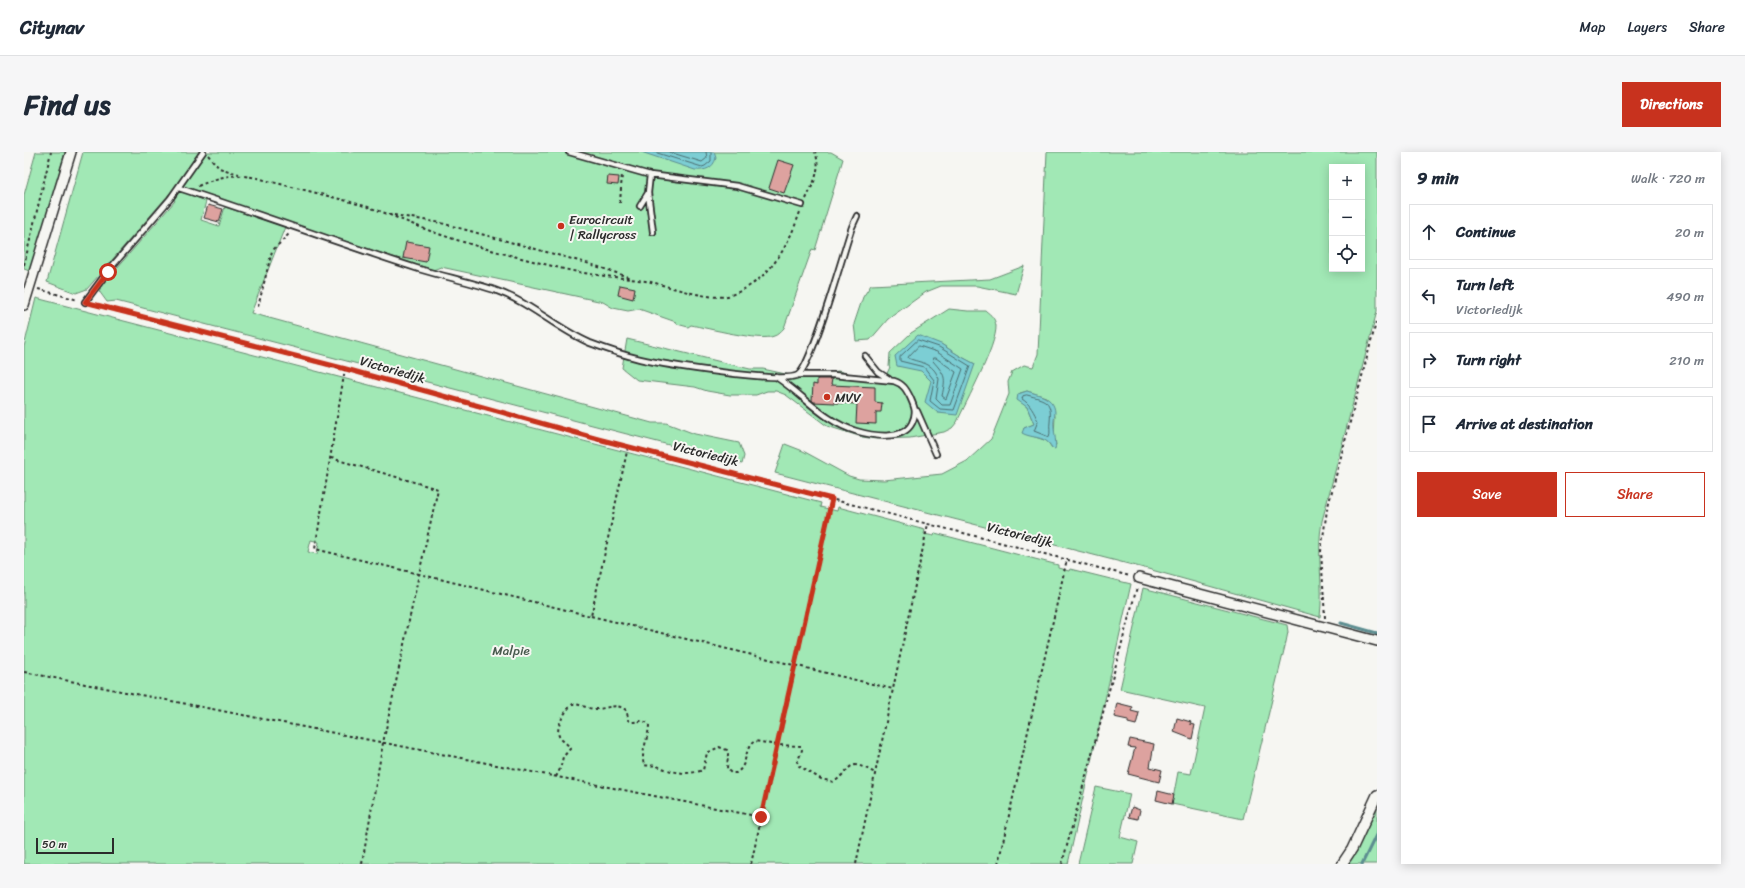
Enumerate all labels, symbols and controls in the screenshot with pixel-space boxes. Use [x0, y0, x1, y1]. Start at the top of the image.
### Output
text: Citynav [20, 11, 84, 44]
text: Map [1580, 15, 1605, 40]
text: Layers [1627, 15, 1667, 40]
text: Share [1689, 15, 1725, 40]
text: Find us [24, 80, 111, 129]
button: Directions [1622, 82, 1721, 127]
text: 9 min [1417, 163, 1459, 193]
map controls [1329, 164, 1365, 272]
button: + [1329, 164, 1365, 200]
text: Walk · 720 m [1631, 167, 1705, 190]
button: − [1329, 200, 1365, 236]
place label: Eurocircuit | Rallycross [569, 208, 637, 246]
text: Continue [1456, 219, 1516, 245]
marker: Eurocircuit | Rallycross [556, 221, 566, 231]
icon: ahead [1418, 221, 1440, 243]
text: 20 m [1675, 221, 1704, 244]
button: locate [1329, 236, 1365, 272]
route start [99, 263, 117, 281]
text: Turn left [1456, 272, 1514, 298]
icon: left [1418, 285, 1440, 307]
text: 490 m [1666, 285, 1704, 308]
text: Victoriedijk [1456, 298, 1523, 321]
text: Turn right [1456, 347, 1521, 373]
street label: Victoriedijk [357, 349, 428, 390]
icon: right [1418, 349, 1440, 371]
text: 210 m [1669, 349, 1704, 372]
place label: MVV [835, 386, 862, 409]
marker: MVV [822, 392, 832, 402]
text: Arrive at destination [1456, 411, 1593, 437]
icon: arrive [1418, 413, 1440, 435]
street label: Victoriedijk [670, 434, 741, 473]
button: Save [1417, 472, 1557, 517]
button: Share [1565, 472, 1705, 517]
street label: Victoriedijk [984, 515, 1055, 554]
park label: Malpie [492, 639, 530, 662]
route end [752, 808, 770, 826]
text: 50 m [42, 835, 67, 854]
scale bar [36, 836, 114, 855]

